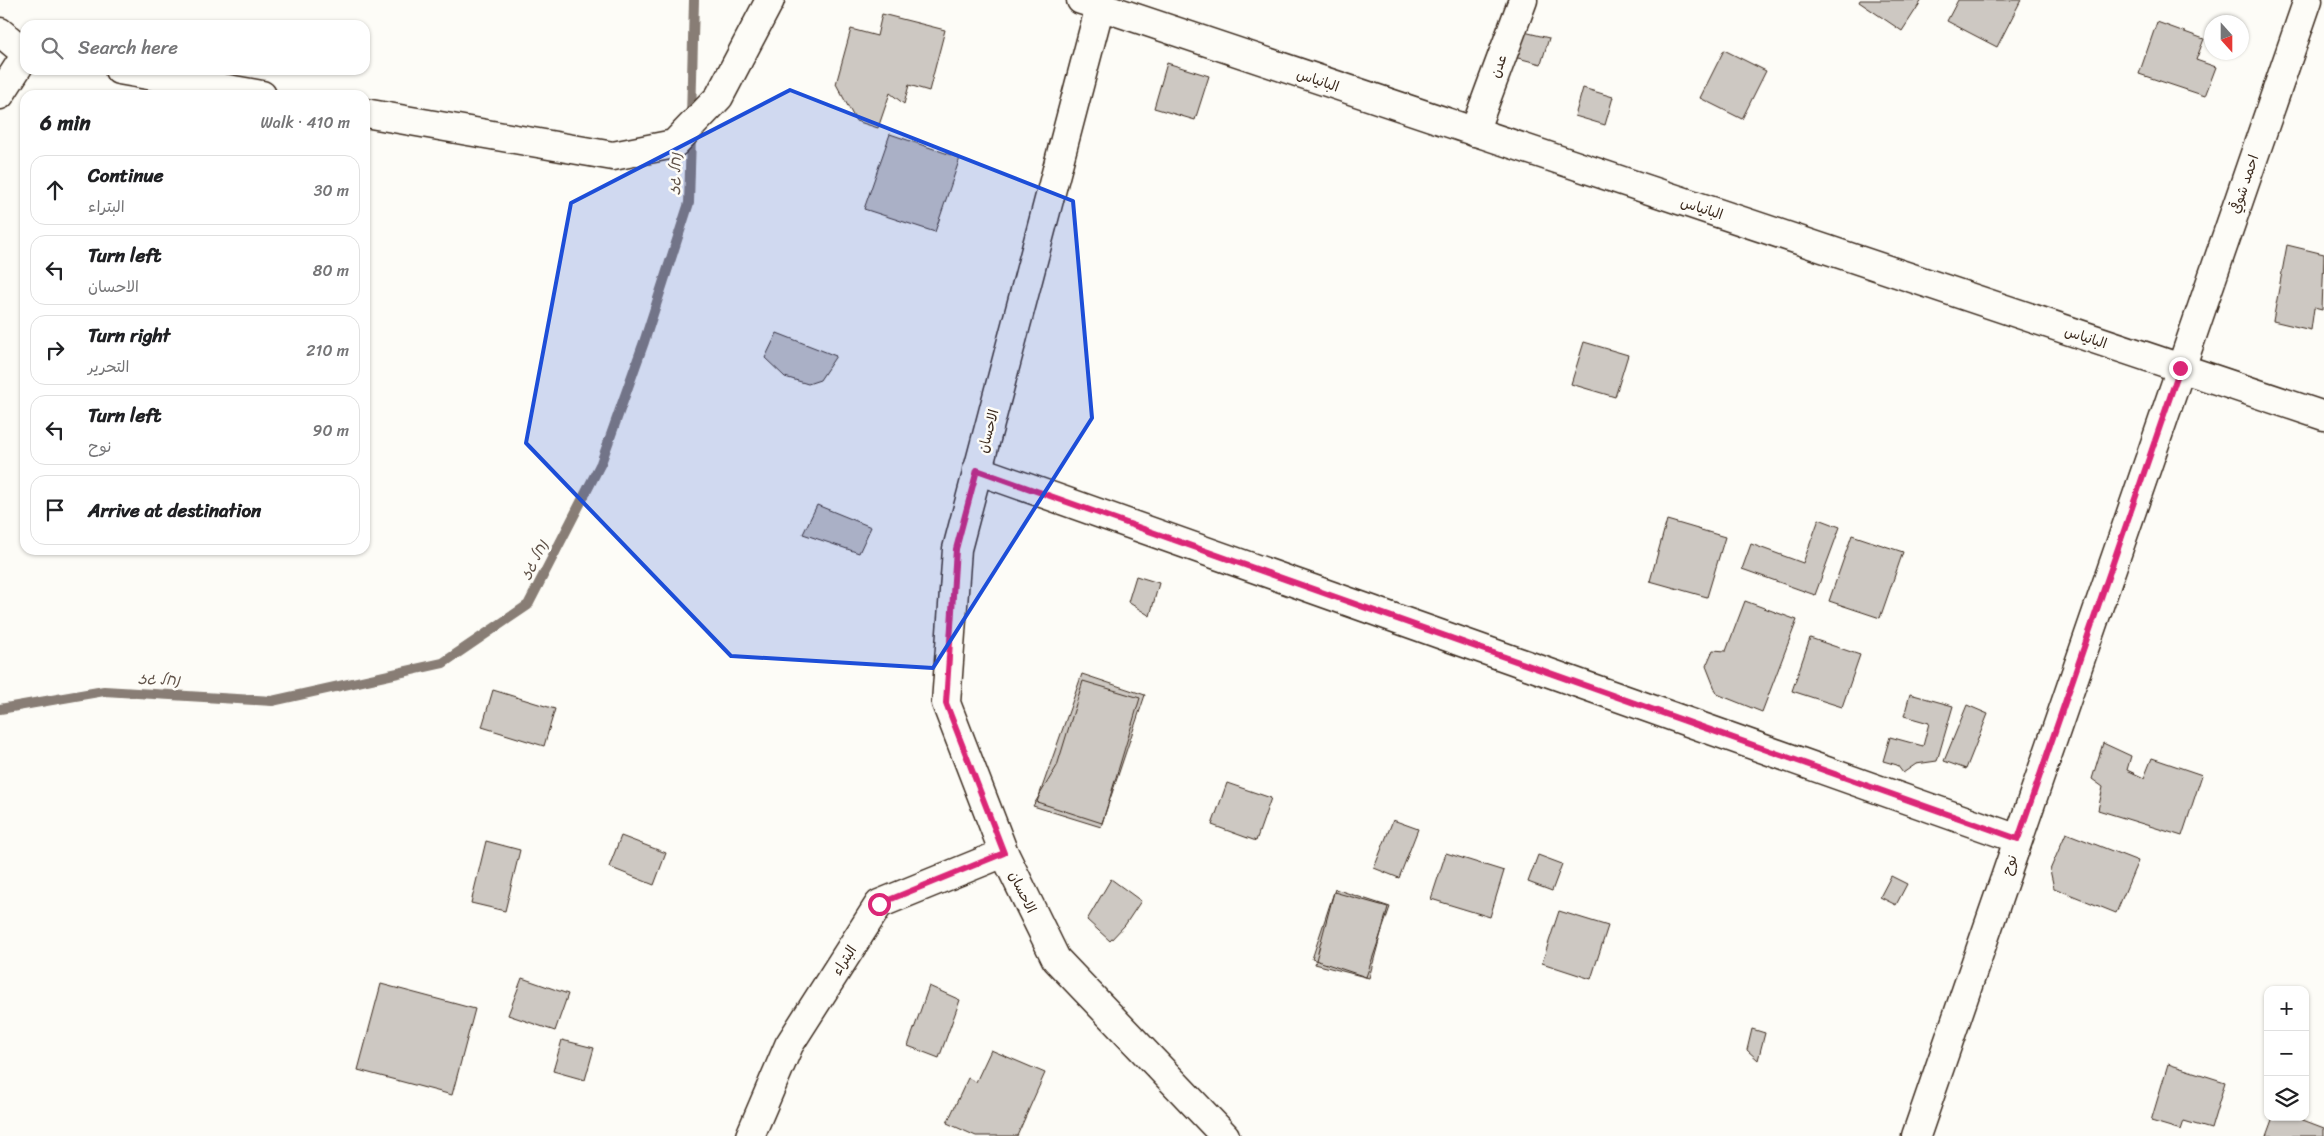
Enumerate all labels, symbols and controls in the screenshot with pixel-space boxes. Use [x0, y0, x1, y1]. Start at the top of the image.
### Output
north arrow [2204, 15, 2249, 60]
search box [20, 20, 370, 75]
text: Search here [78, 31, 178, 64]
icon: search [38, 34, 66, 62]
street label: عدن [1483, 51, 1514, 81]
street label: البانياس [1293, 62, 1342, 99]
text: 6 min [40, 104, 91, 142]
text: Walk · 410 m [261, 108, 350, 137]
water label: נחל גז [661, 151, 689, 196]
street label: احمد شوقي [2223, 151, 2266, 217]
text: Continue [88, 159, 164, 192]
icon: ahead [41, 176, 69, 204]
text: 30 m [314, 176, 349, 205]
street label: البانياس [1677, 190, 1726, 227]
text: البتراء [88, 192, 125, 221]
text: Turn left [88, 239, 161, 272]
icon: left [41, 256, 69, 284]
text: 80 m [313, 256, 349, 285]
text: الاحسان [88, 272, 139, 301]
text: Turn right [88, 319, 170, 352]
street label: البانياس [2061, 319, 2110, 356]
icon: right [41, 336, 69, 364]
text: 210 m [306, 336, 349, 365]
text: التحرير [88, 352, 130, 381]
route end [2169, 357, 2192, 380]
text: Turn left [88, 399, 161, 432]
street label: الاحسان [971, 406, 1006, 456]
icon: left [41, 416, 69, 444]
text: 90 m [313, 416, 349, 445]
text: نوح [88, 432, 111, 461]
text: Arrive at destination [88, 494, 261, 527]
icon: arrive [41, 496, 69, 524]
water label: נחל גז [513, 534, 556, 585]
water label: נחל גז [137, 665, 182, 693]
street label: نوح [1994, 851, 2025, 879]
street label: الاحسان [1002, 867, 1044, 918]
route start [868, 893, 891, 916]
street label: البتراء [825, 940, 864, 981]
map controls [2264, 986, 2309, 1121]
button: + [2264, 986, 2309, 1031]
button: − [2264, 1031, 2309, 1076]
button: layers [2264, 1076, 2309, 1121]

